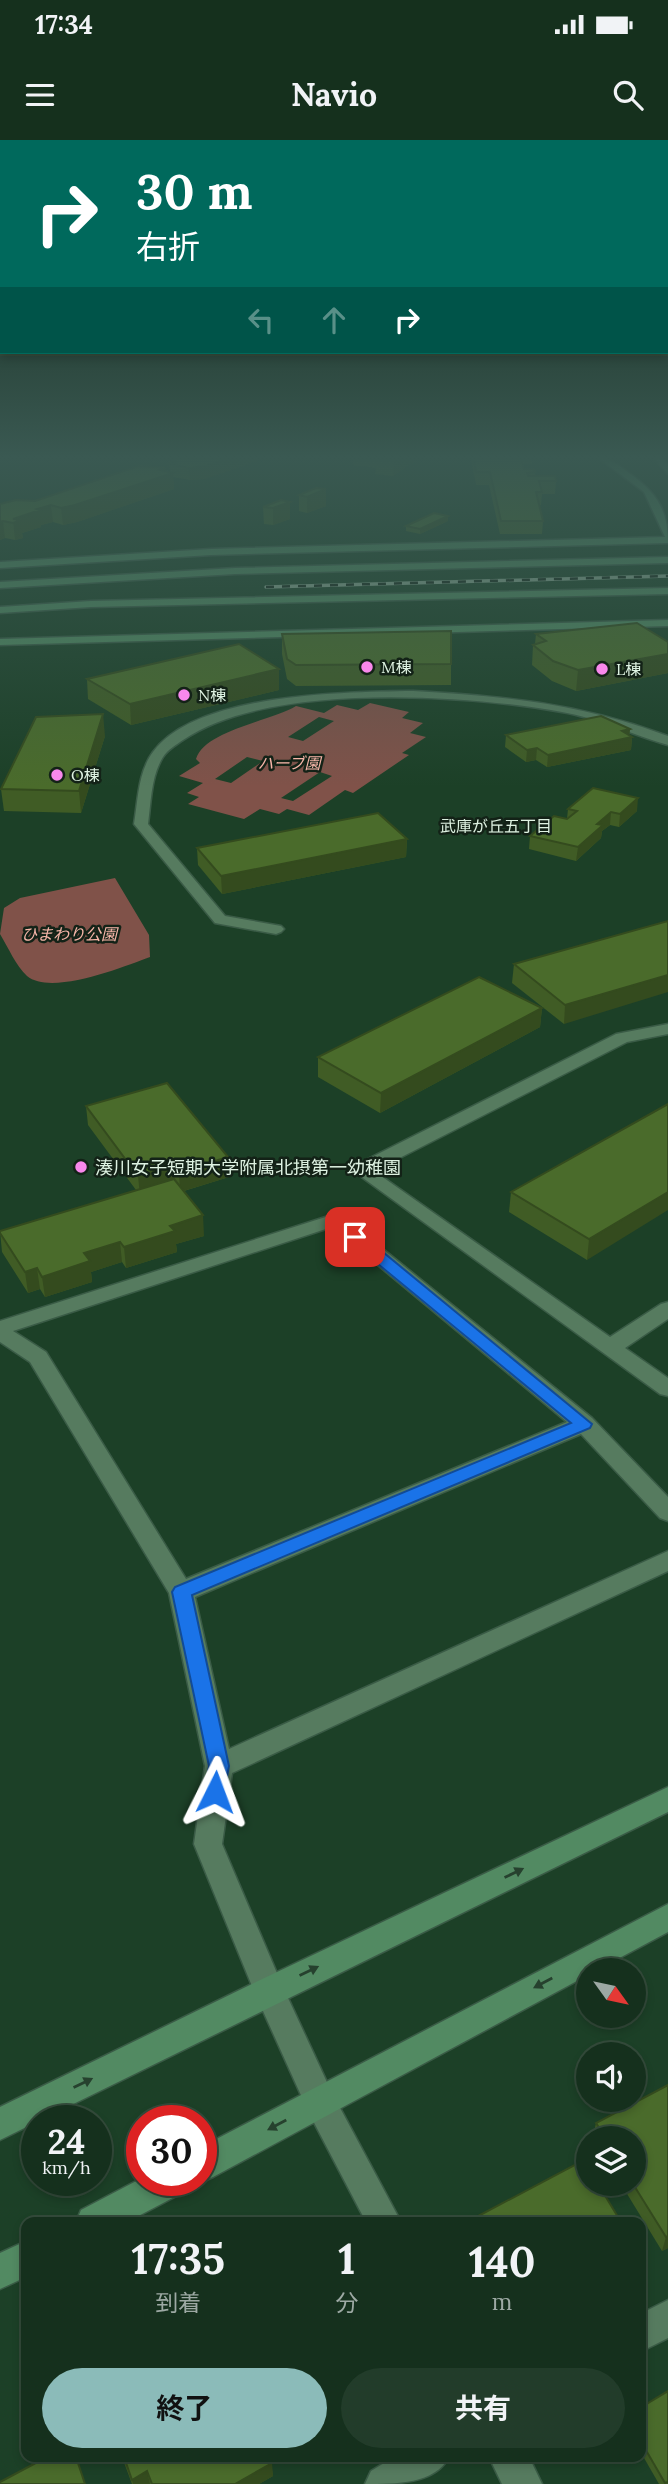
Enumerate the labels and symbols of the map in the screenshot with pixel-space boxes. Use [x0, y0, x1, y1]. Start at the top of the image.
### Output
place label: M棟 [381, 657, 412, 677]
marker: M棟 [359, 659, 375, 675]
place label: L棟 [616, 659, 641, 679]
marker: L棟 [594, 661, 610, 677]
place label: N棟 [198, 685, 226, 705]
marker: N棟 [176, 687, 192, 703]
park label: ハーブ園 [257, 753, 323, 773]
place label: O棟 [71, 765, 100, 785]
marker: O棟 [49, 767, 65, 783]
district label: 武庫が丘五丁目 [440, 816, 552, 836]
park label: ひまわり公園 [21, 924, 119, 944]
place label: 湊川女子短期大学附属北摂第一幼稚園 [95, 1156, 401, 1179]
marker: 湊川女子短期大学附属北摂第一幼稚園 [73, 1159, 89, 1175]
pin [325, 1207, 385, 1267]
position arrow [178, 1755, 252, 1829]
one-way arrow [504, 1867, 524, 1879]
north arrow [576, 1958, 646, 2028]
one-way arrow [299, 1966, 319, 1977]
one-way arrow [533, 1977, 553, 1989]
one-way arrow [73, 2077, 93, 2088]
speed limit sign: 30 [126, 2105, 217, 2196]
one-way arrow [267, 2119, 287, 2130]

